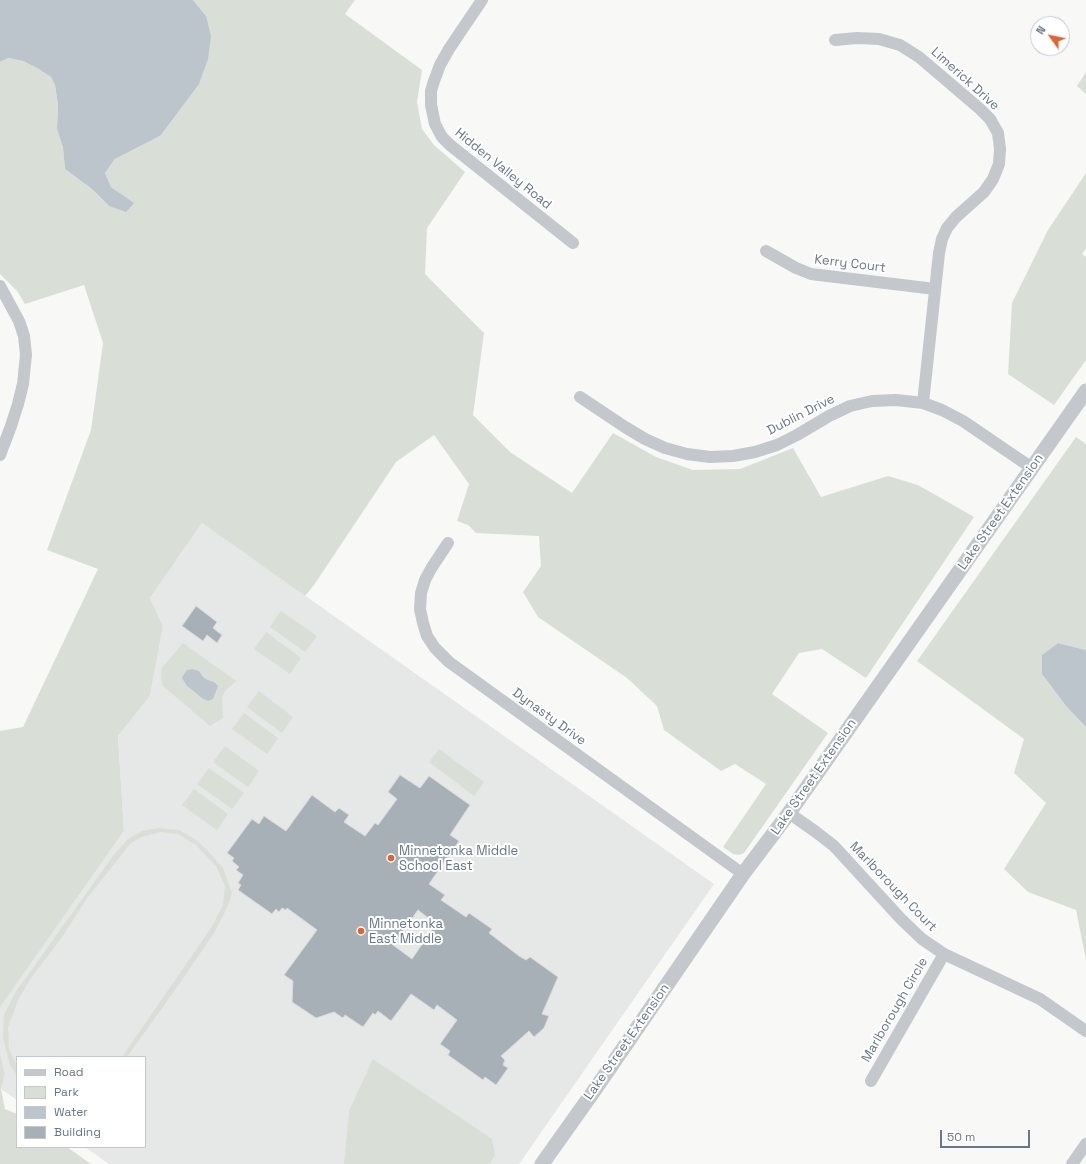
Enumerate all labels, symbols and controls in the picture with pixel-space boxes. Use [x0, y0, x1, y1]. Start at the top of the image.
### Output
north arrow [1030, 16, 1070, 56]
text: N [1033, 23, 1049, 37]
street label: Limerick Drive [928, 44, 1002, 114]
street label: Hidden Valley Road [452, 125, 554, 213]
street label: Kerry Court [813, 252, 887, 276]
street label: Dublin Drive [765, 391, 837, 439]
street label: Lake Street Extension [955, 451, 1047, 573]
street label: Dynasty Drive [509, 685, 589, 749]
street label: Lake Street Extension [768, 716, 860, 838]
street label: Marlborough Court [846, 839, 940, 935]
place label: Minnetonka Middle School East [399, 843, 518, 874]
marker: Minnetonka Middle School East [386, 853, 396, 863]
place label: Minnetonka East Middle [369, 916, 443, 947]
marker: Minnetonka East Middle [356, 926, 366, 936]
street label: Marlborough Circle [859, 955, 931, 1065]
street label: Lake Street Extension [581, 981, 673, 1103]
legend [16, 1056, 146, 1148]
text: Road [54, 1064, 83, 1080]
text: Park [54, 1084, 79, 1100]
text: Water [54, 1104, 88, 1120]
scale bar [942, 1122, 1032, 1148]
text: Building [54, 1124, 101, 1140]
text: 50 m [947, 1129, 975, 1145]

